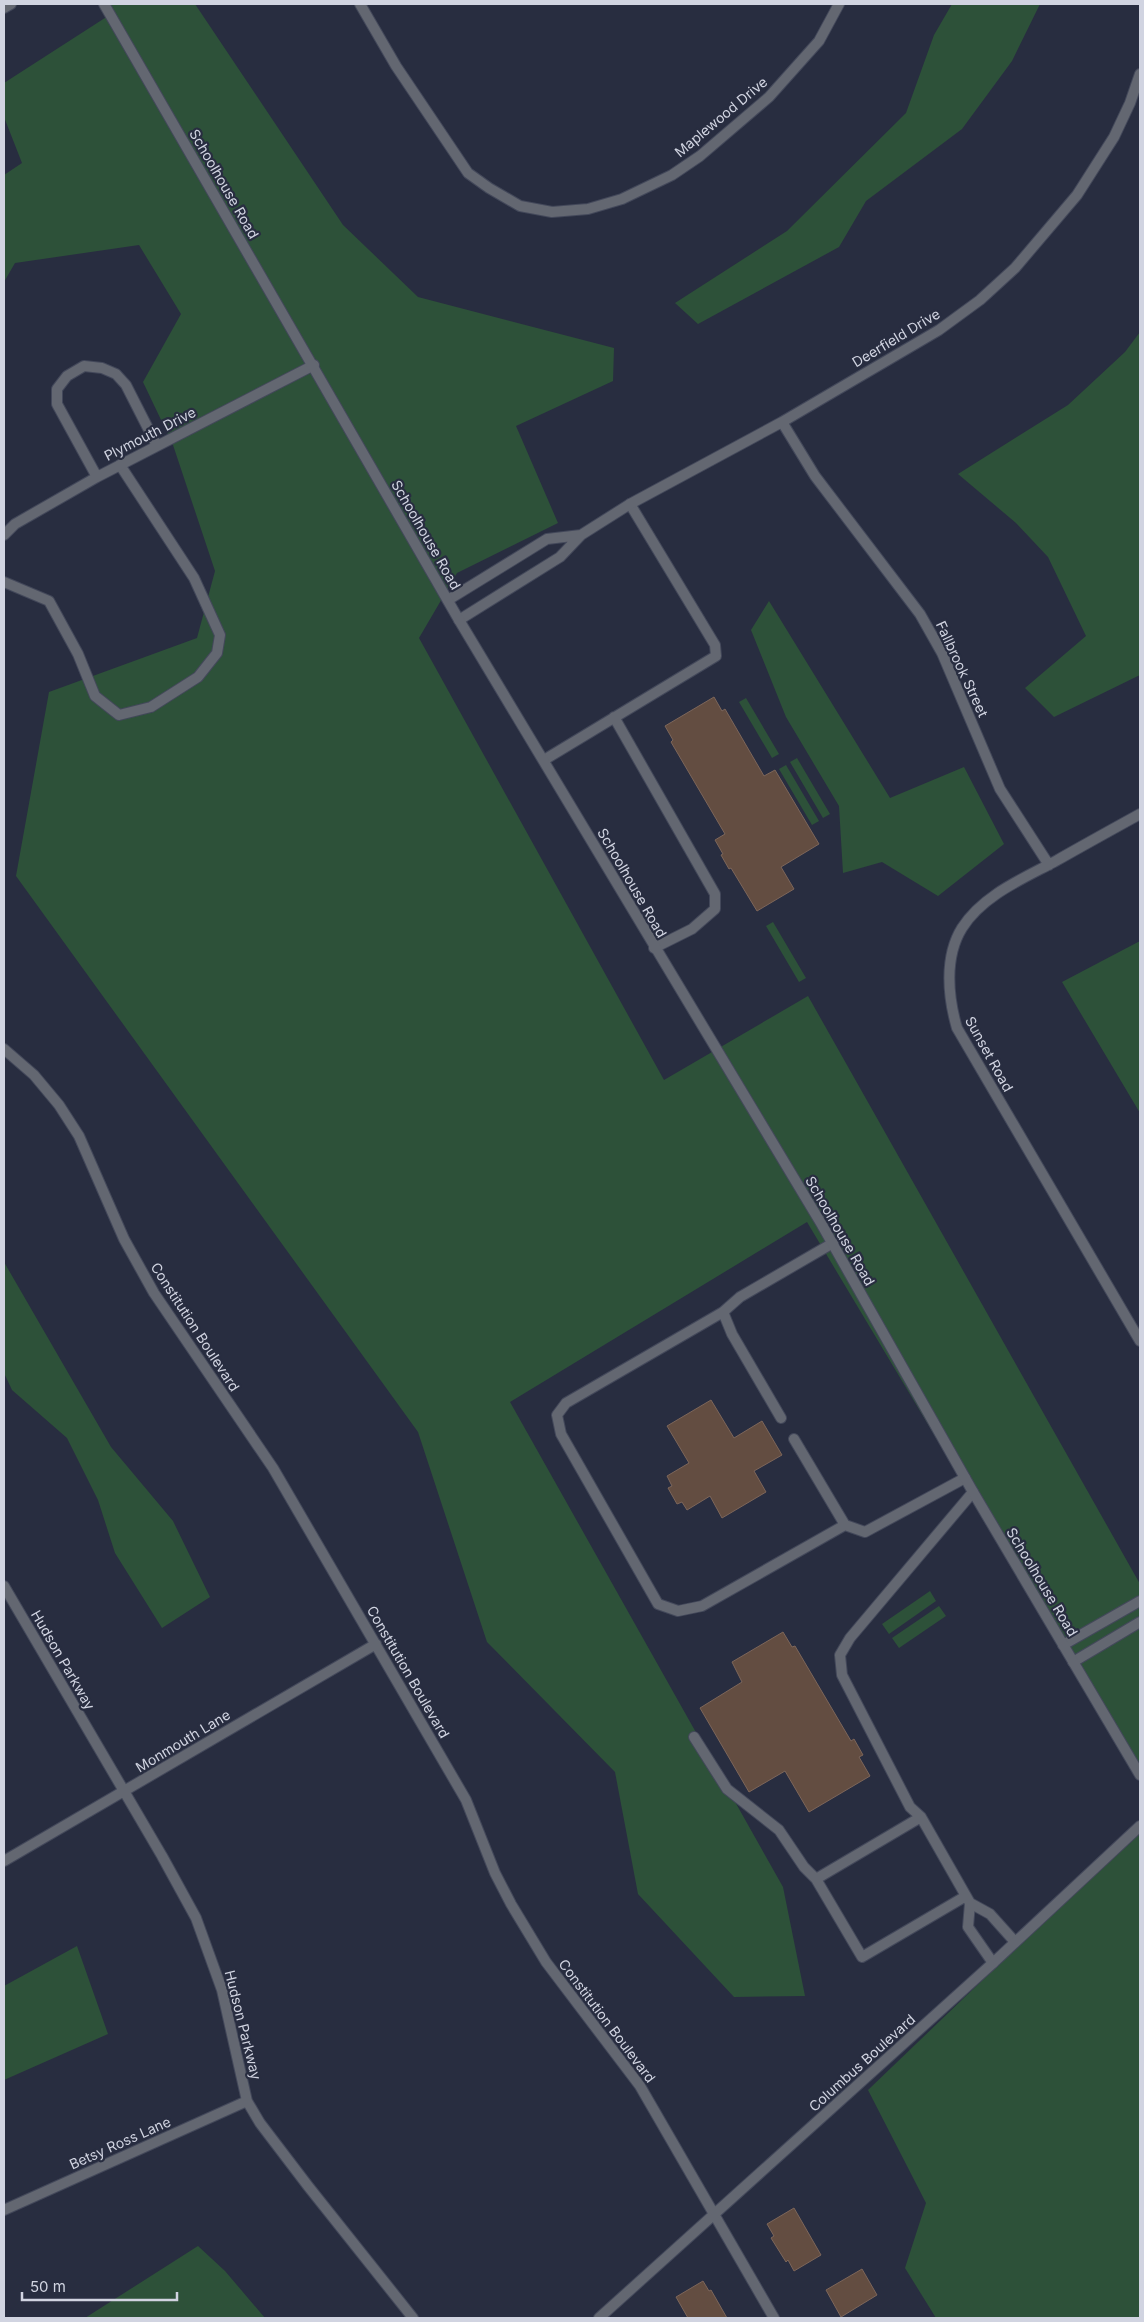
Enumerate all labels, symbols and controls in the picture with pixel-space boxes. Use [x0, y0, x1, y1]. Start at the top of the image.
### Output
street label: Maplewood Drive [671, 73, 770, 160]
street label: Schoolhouse Road [186, 126, 263, 242]
street label: Deerfield Drive [849, 305, 943, 370]
street label: Plymouth Drive [101, 403, 199, 464]
street label: Schoolhouse Road [388, 477, 465, 593]
street label: Fallbrook Street [933, 618, 992, 720]
street label: Schoolhouse Road [594, 825, 671, 941]
street label: Sunset Road [962, 1013, 1017, 1094]
street label: Schoolhouse Road [802, 1173, 879, 1289]
street label: Constitution Boulevard [147, 1259, 243, 1394]
street label: Schoolhouse Road [1003, 1524, 1082, 1639]
street label: Constitution Boulevard [364, 1603, 453, 1741]
street label: Hudson Parkway [28, 1607, 99, 1713]
street label: Monmouth Lane [132, 1706, 233, 1775]
street label: Constitution Boulevard [555, 1956, 659, 2086]
street label: Hudson Parkway [222, 1968, 265, 2081]
street label: Columbus Boulevard [805, 2010, 918, 2115]
street label: Betsy Ross Lane [67, 2113, 173, 2172]
scale bar [22, 2270, 178, 2302]
text: 50 m [30, 2277, 66, 2296]

